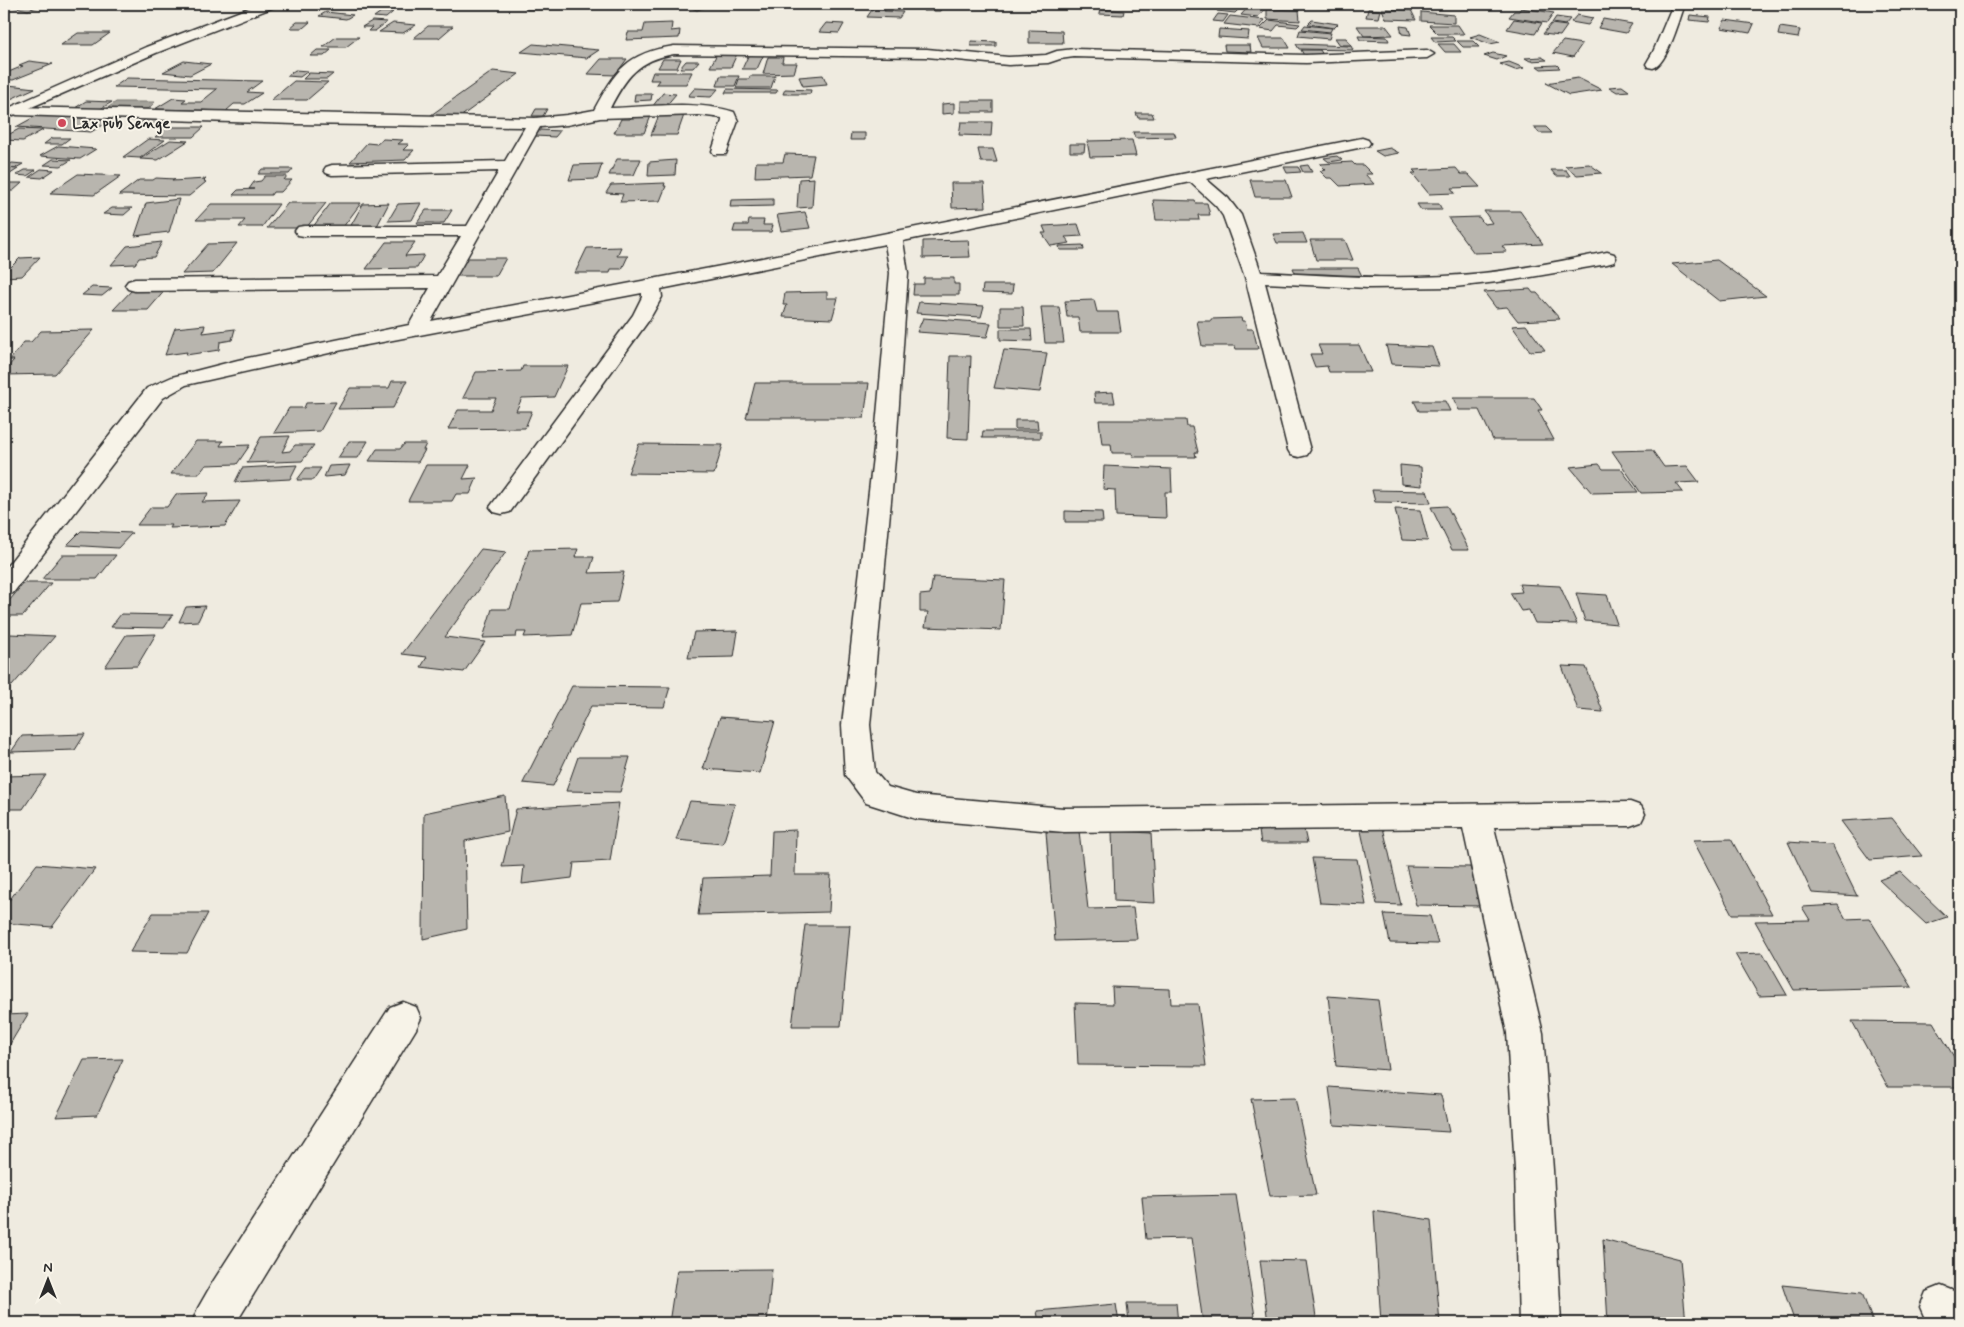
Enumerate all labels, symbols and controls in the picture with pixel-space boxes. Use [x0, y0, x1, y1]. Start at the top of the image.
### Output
place label: Lax pub Senge [72, 113, 170, 135]
marker: Lax pub Senge [56, 117, 68, 129]
north arrow [22, 1254, 72, 1304]
text: N [43, 1259, 53, 1277]

